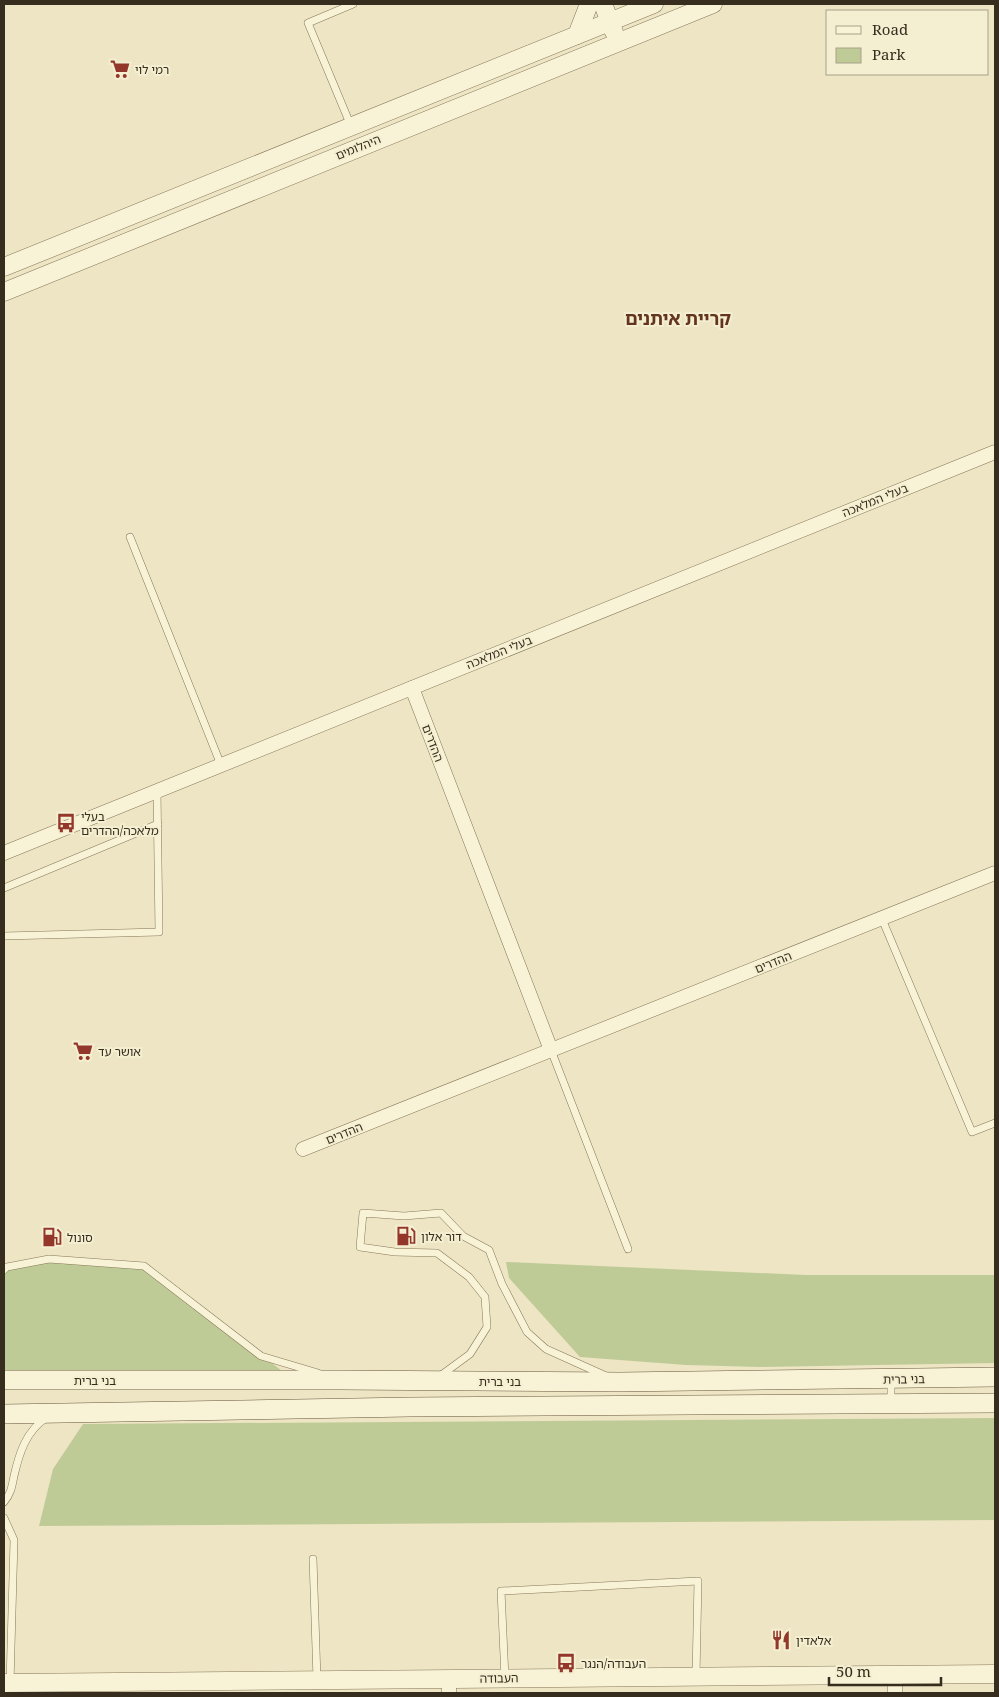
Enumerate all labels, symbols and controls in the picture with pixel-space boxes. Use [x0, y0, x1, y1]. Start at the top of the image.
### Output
legend [826, 10, 989, 75]
text: Road [872, 19, 908, 39]
text: Park [872, 44, 906, 64]
supermarket icon: רמי לוי [109, 58, 131, 80]
place label: רמי לוי [135, 61, 169, 78]
street label: היהלומים [333, 130, 383, 164]
district label: קריית איתנים [625, 306, 731, 330]
street label: בעלי המלאכה [839, 479, 911, 521]
street label: בעלי המלאכה [463, 631, 535, 673]
street label: ההדרים [418, 722, 448, 764]
place label: בעלי מלאכה/ההדרים [81, 808, 159, 839]
bus stop icon: בעלי מלאכה/ההדרים [55, 812, 77, 834]
street label: ההדרים [752, 947, 794, 977]
supermarket icon: אושר עד [72, 1040, 94, 1062]
place label: אושר עד [98, 1043, 141, 1060]
street label: ההדרים [323, 1118, 365, 1148]
fuel station icon: דור אלון [395, 1225, 417, 1247]
fuel station icon: סונול [41, 1226, 63, 1248]
place label: דור אלון [421, 1228, 462, 1245]
place label: סונול [67, 1229, 93, 1246]
street label: בני ברית [883, 1370, 925, 1388]
street label: בני ברית [74, 1372, 116, 1389]
street label: בני ברית [479, 1373, 521, 1390]
restaurant icon: אלאדין [770, 1629, 792, 1651]
place label: אלאדין [796, 1632, 832, 1649]
bus stop icon: העבודה/הנגר [555, 1652, 577, 1674]
scale bar [829, 1654, 942, 1686]
place label: העבודה/הנגר [581, 1655, 646, 1672]
text: 50 m [836, 1661, 871, 1681]
street label: העבודה [479, 1669, 519, 1687]

